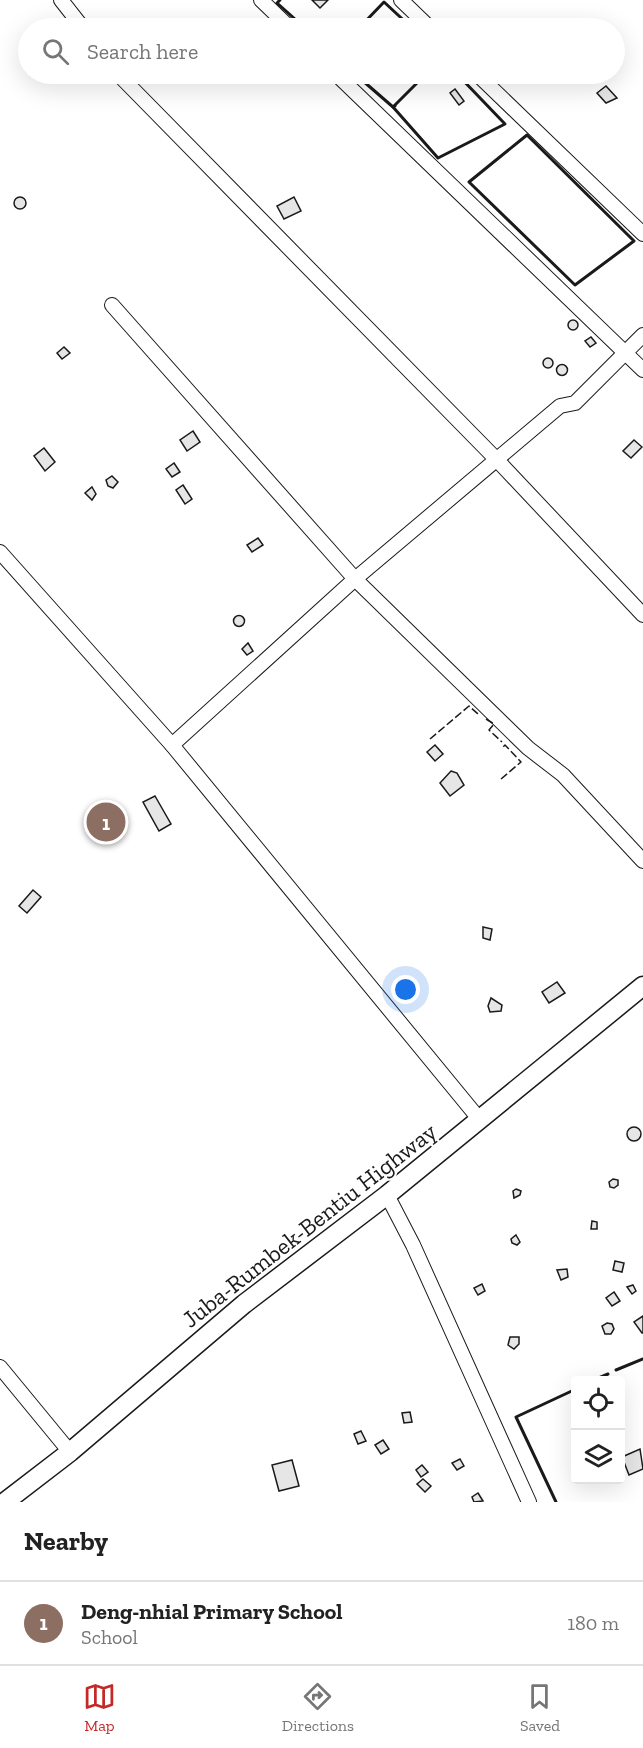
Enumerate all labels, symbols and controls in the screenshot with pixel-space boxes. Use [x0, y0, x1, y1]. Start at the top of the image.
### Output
search box [18, 18, 625, 84]
icon: search [39, 35, 72, 68]
text: Search here [87, 38, 198, 65]
pin: 1 [86, 800, 126, 844]
your location [391, 975, 420, 1004]
street label: Juba-Rumbek-Bentiu Highway [176, 1116, 443, 1333]
map controls [571, 1376, 625, 1484]
button: locate [571, 1376, 625, 1430]
button: layers [571, 1430, 625, 1484]
text: Nearby [24, 1525, 108, 1557]
text: Deng-nhial Primary School [81, 1598, 342, 1625]
text: 1 [39, 1611, 48, 1635]
text: 180 m [567, 1611, 619, 1635]
text: School [81, 1625, 138, 1649]
tab: Map [83, 1680, 116, 1735]
tab: Directions [282, 1680, 354, 1735]
tab: Saved [520, 1680, 560, 1735]

